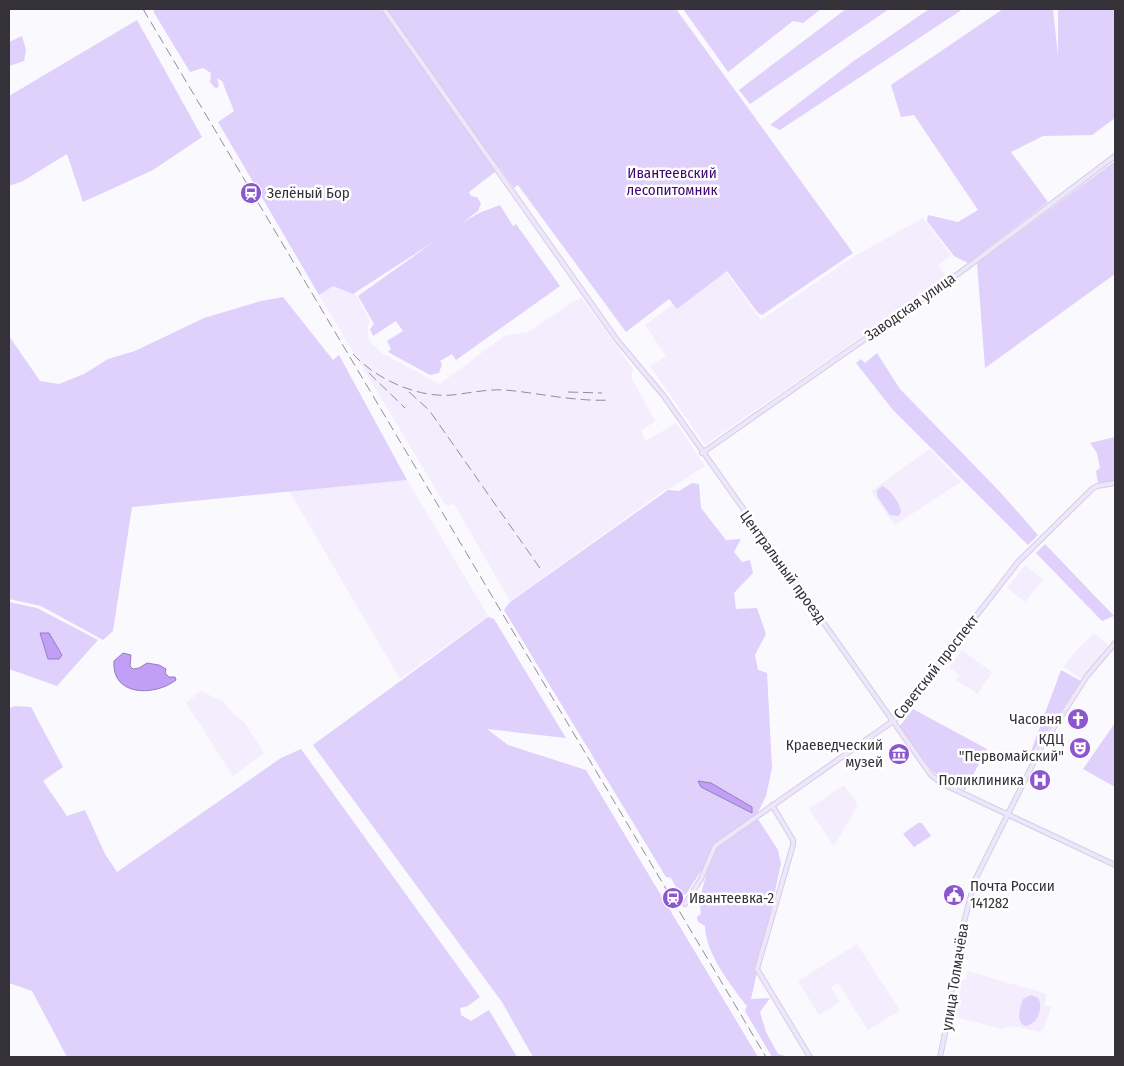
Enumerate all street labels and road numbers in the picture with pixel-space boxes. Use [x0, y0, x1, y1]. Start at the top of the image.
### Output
street label: Заводская улица [861, 269, 959, 345]
street label: Центральный проезд [736, 507, 830, 627]
street label: Советский проспект [890, 611, 983, 723]
street label: улица Толмачёва [938, 922, 972, 1032]

